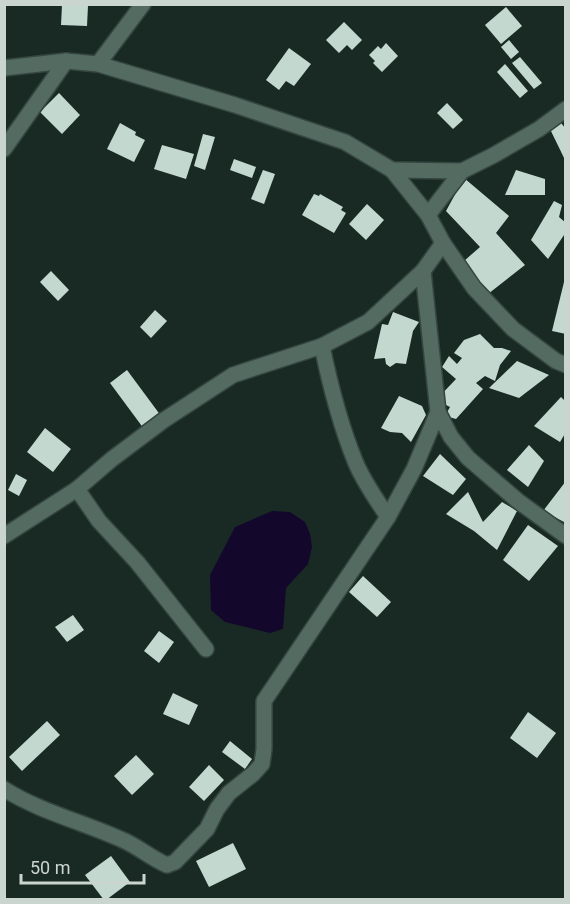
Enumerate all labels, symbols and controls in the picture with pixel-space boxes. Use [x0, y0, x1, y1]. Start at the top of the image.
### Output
scale bar [21, 847, 144, 885]
text: 50 m [30, 857, 70, 878]

